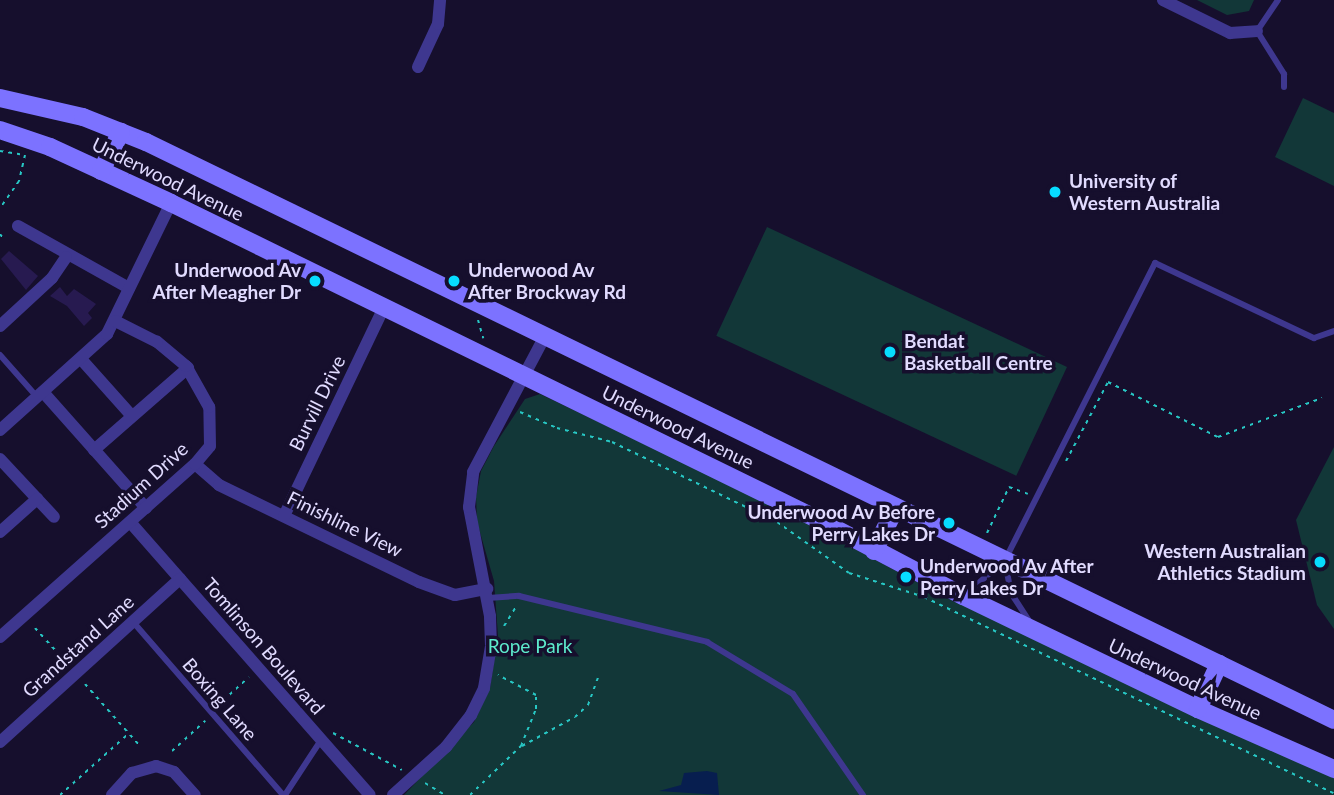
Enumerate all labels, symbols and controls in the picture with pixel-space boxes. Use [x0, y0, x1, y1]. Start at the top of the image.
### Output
street label: Underwood Avenue [88, 132, 248, 226]
place label: University of Western Australia [1069, 170, 1221, 214]
marker: University of Western Australia [1047, 184, 1063, 200]
place label: Underwood Av After Meagher Dr [152, 259, 301, 303]
place label: Underwood Av After Brockway Rd [468, 259, 627, 303]
marker: Underwood Av After Meagher Dr [307, 273, 323, 289]
marker: Underwood Av After Brockway Rd [446, 273, 462, 289]
place label: Bendat Basketball Centre [904, 330, 1053, 374]
marker: Bendat Basketball Centre [882, 344, 898, 360]
street label: Burvill Drive [284, 352, 350, 454]
street label: Underwood Avenue [598, 380, 758, 474]
street label: Stadium Drive [90, 437, 192, 533]
street label: Finishline View [283, 486, 407, 562]
place label: Underwood Av Before Perry Lakes Dr [746, 501, 935, 545]
marker: Underwood Av Before Perry Lakes Dr [941, 515, 957, 531]
place label: Western Australian Athletics Stadium [1144, 540, 1306, 584]
marker: Western Australian Athletics Stadium [1312, 554, 1328, 570]
place label: Underwood Av After Perry Lakes Dr [920, 555, 1095, 599]
marker: Underwood Av After Perry Lakes Dr [898, 569, 914, 585]
street label: Tomlinson Boulevard [198, 573, 330, 719]
street label: Grandstand Lane [18, 590, 138, 702]
street label: Underwood Avenue [1105, 633, 1265, 725]
park label: Rope Park [488, 635, 572, 657]
street label: Boxing Lane [178, 653, 262, 745]

